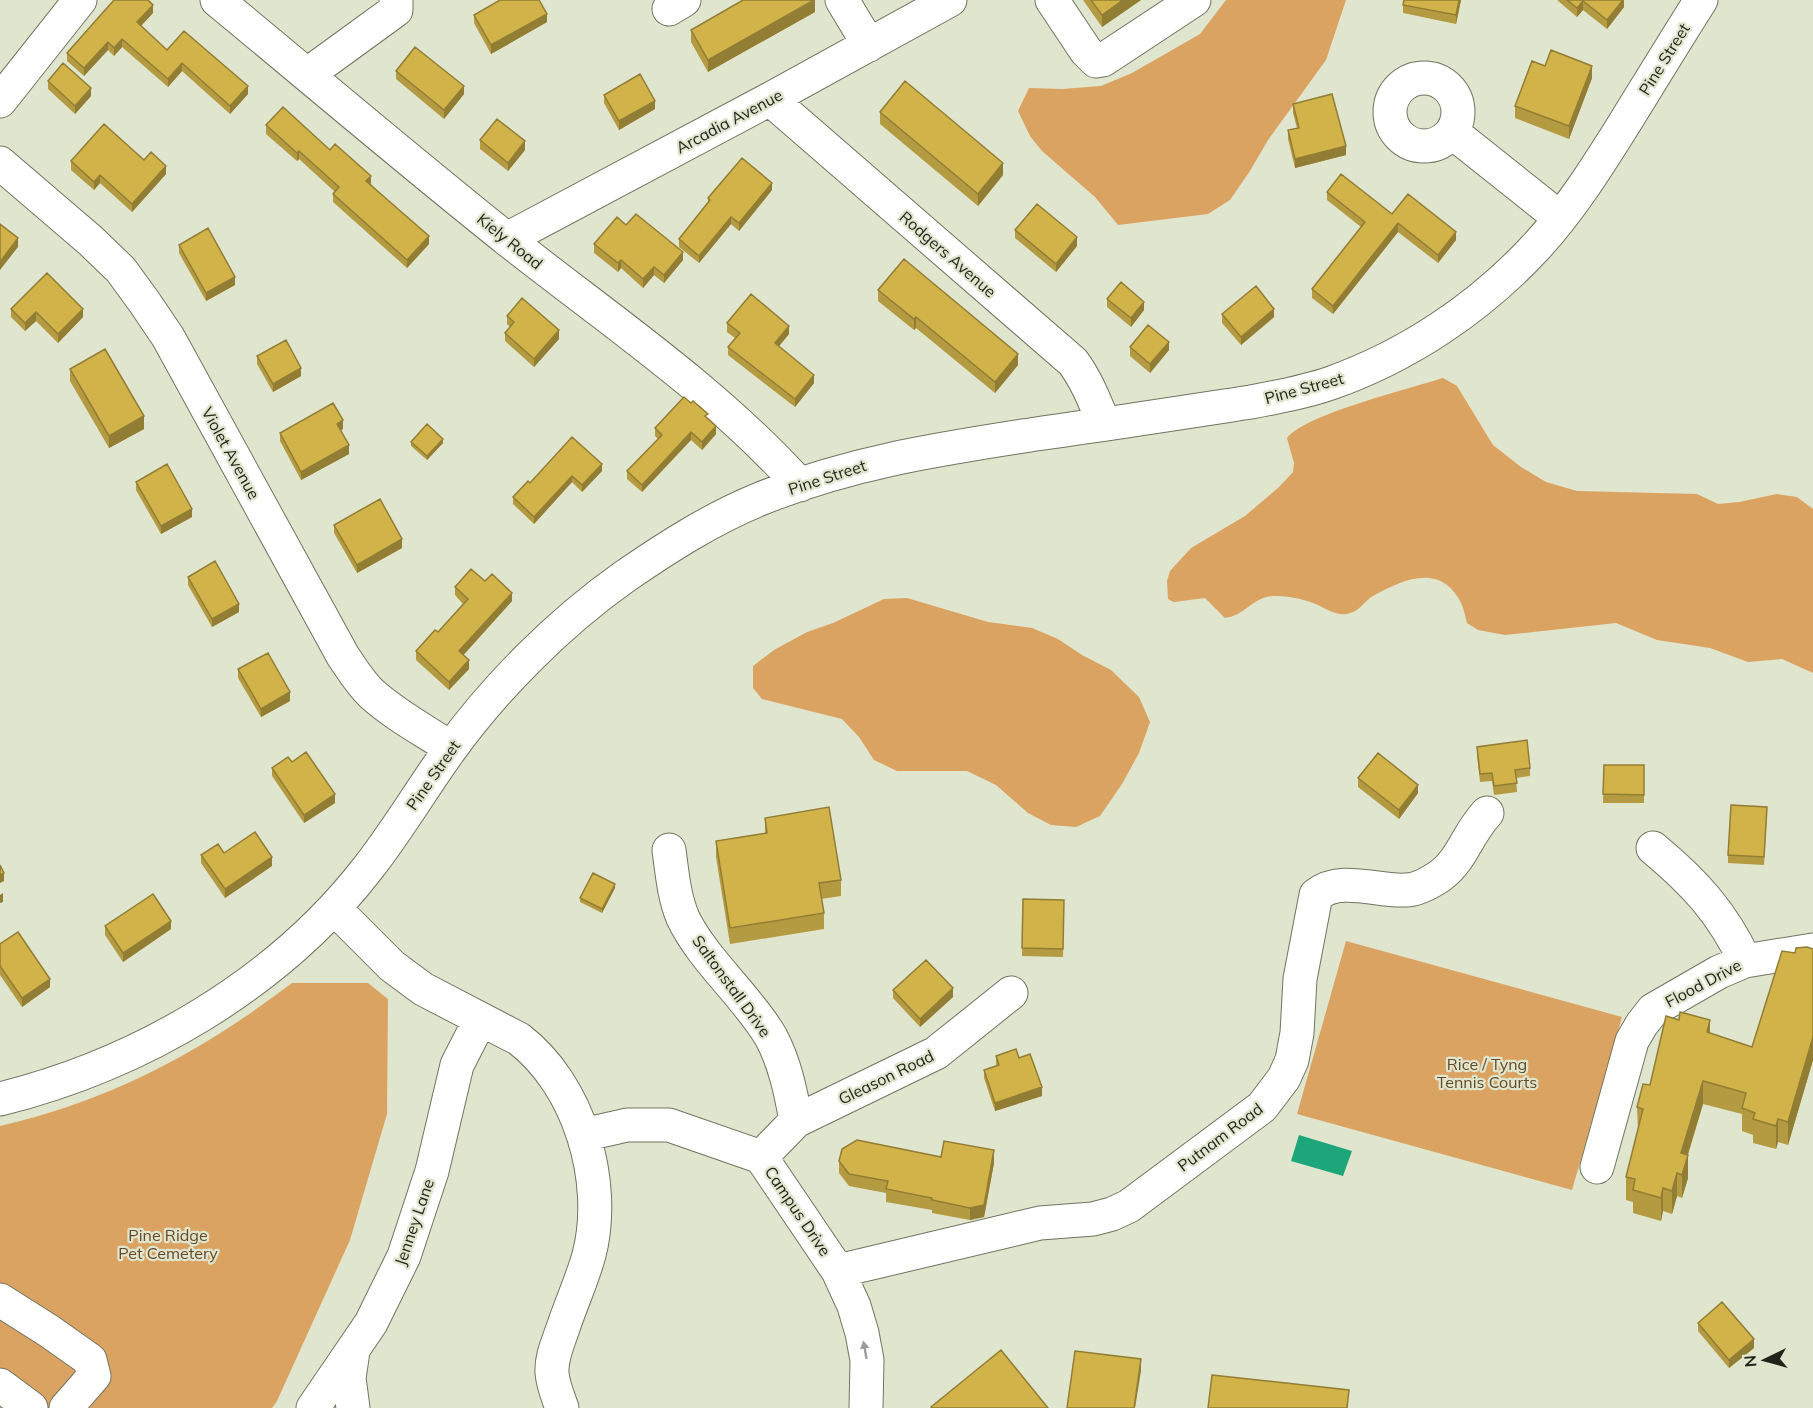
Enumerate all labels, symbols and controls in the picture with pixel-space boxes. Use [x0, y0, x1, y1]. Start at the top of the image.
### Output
street label: Pine Street [1634, 19, 1694, 99]
street label: Arcadia Avenue [672, 85, 786, 157]
street label: Rodgers Avenue [896, 207, 1000, 301]
street label: Kiely Road [473, 209, 547, 273]
street label: Pine Street [1262, 368, 1346, 408]
street label: Violet Avenue [197, 403, 265, 503]
street label: Pine Street [786, 455, 869, 499]
street label: Pine Street [402, 736, 465, 814]
street label: Saltonstall Drive [688, 931, 776, 1041]
street label: Flood Drive [1661, 955, 1745, 1011]
street label: Gleason Road [835, 1045, 937, 1109]
park label: Rice / Tyng Tennis Courts [1437, 1054, 1537, 1092]
street label: Putnam Road [1173, 1098, 1267, 1176]
street label: Campus Drive [761, 1162, 835, 1260]
street label: Jenney Lane [390, 1176, 438, 1268]
park label: Pine Ridge Pet Cemetery [118, 1225, 218, 1263]
north arrow [1735, 1330, 1795, 1390]
one-way arrow [860, 1340, 869, 1359]
text: N [1740, 1354, 1761, 1368]

